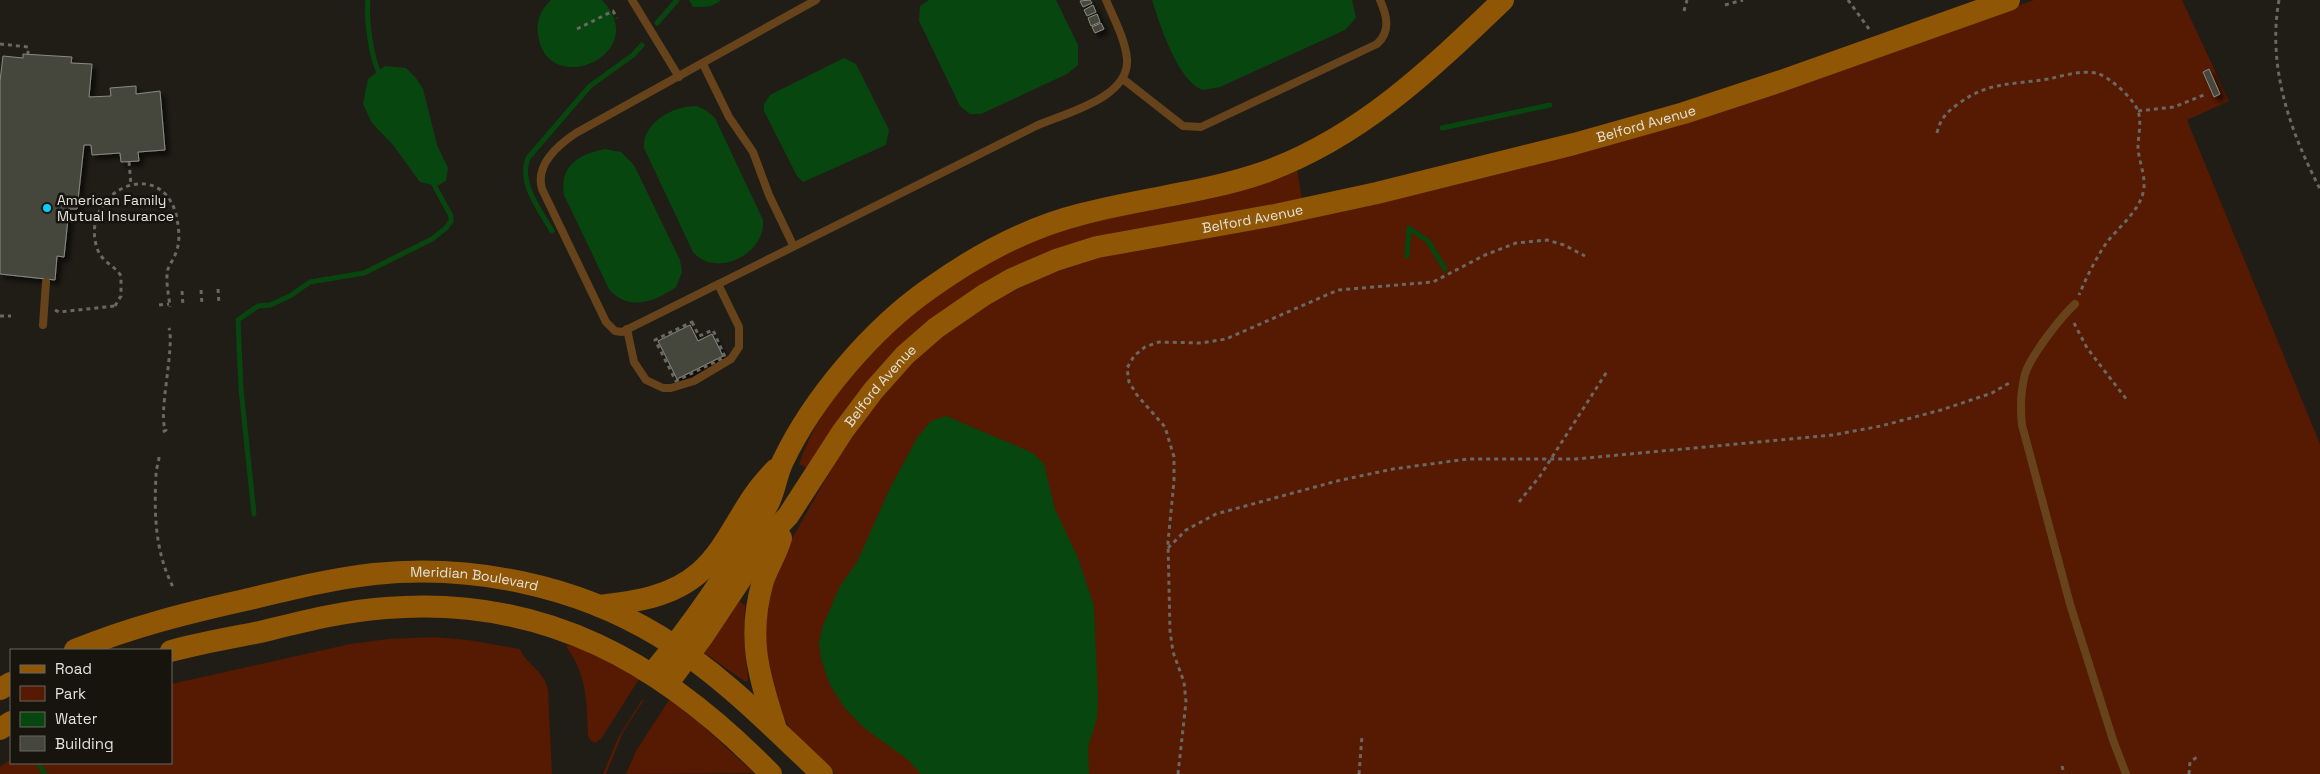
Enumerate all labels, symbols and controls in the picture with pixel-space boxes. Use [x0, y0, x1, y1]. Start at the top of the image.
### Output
street label: Belford Avenue [1594, 101, 1698, 146]
place label: American Family Mutual Insurance [57, 191, 174, 225]
street label: Belford Avenue [1201, 200, 1305, 237]
marker: American Family Mutual Insurance [41, 202, 53, 214]
street label: Belford Avenue [840, 340, 920, 430]
street label: Meridian Boulevard [410, 563, 540, 595]
legend [10, 649, 172, 764]
text: Road [55, 659, 92, 678]
text: Park [55, 684, 86, 703]
text: Water [55, 709, 98, 728]
text: Building [55, 734, 114, 753]

